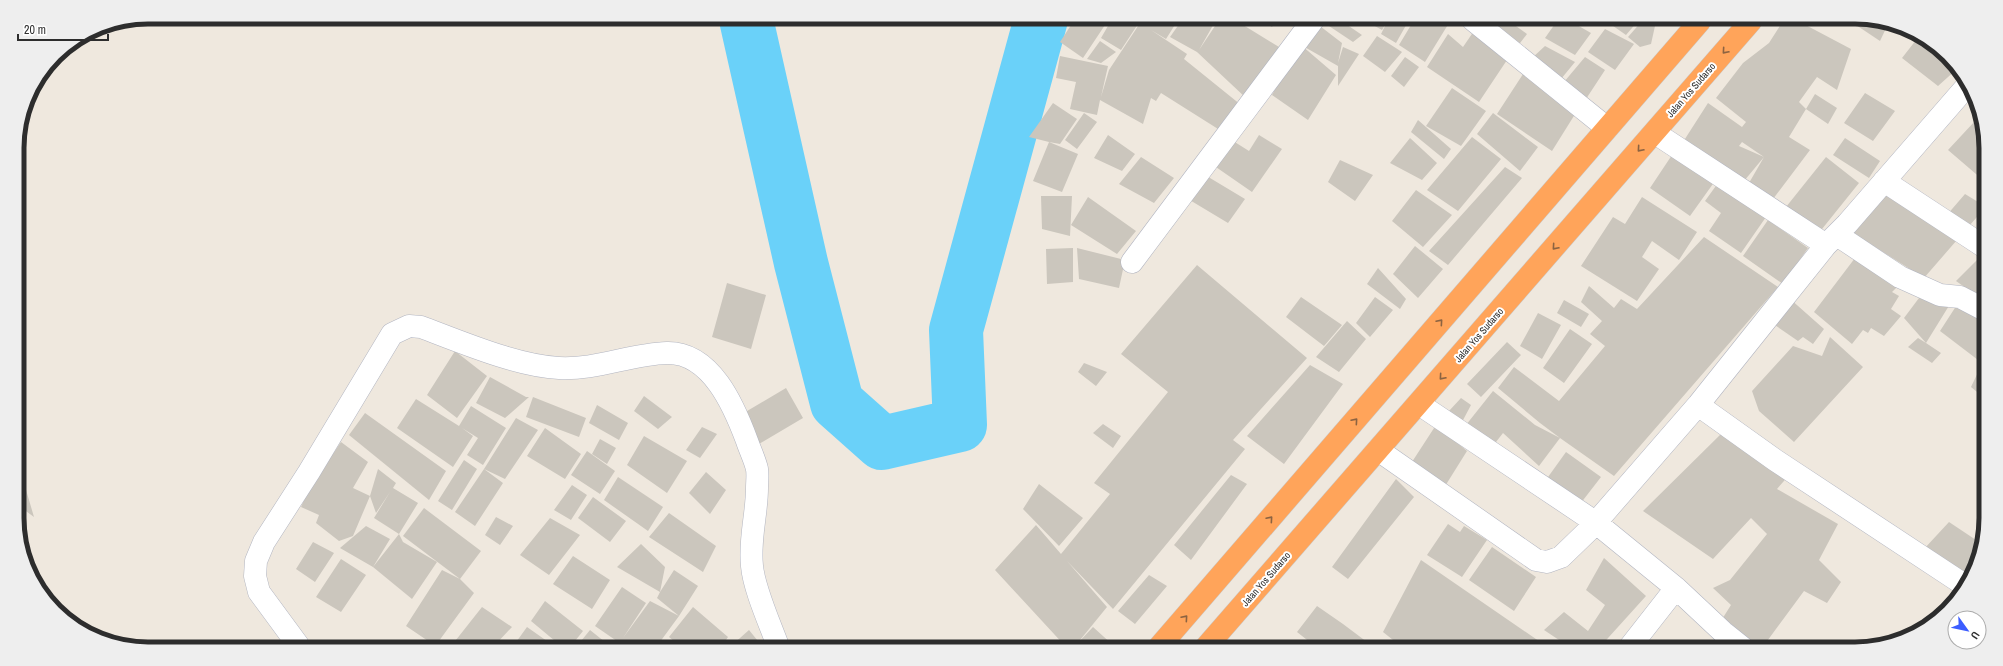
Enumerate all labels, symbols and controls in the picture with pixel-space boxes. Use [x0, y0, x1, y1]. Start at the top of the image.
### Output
scale bar [18, 16, 108, 42]
text: 20 m [24, 22, 46, 38]
one-way arrow [1723, 46, 1730, 53]
street label: Jalan Yos Sudarso [1664, 60, 1719, 120]
one-way arrow [1638, 145, 1645, 152]
one-way arrow [1553, 243, 1560, 250]
street label: Jalan Yos Sudarso [1452, 305, 1507, 365]
one-way arrow [1435, 320, 1442, 327]
one-way arrow [1440, 373, 1447, 380]
one-way arrow [1350, 418, 1357, 425]
one-way arrow [1265, 516, 1272, 524]
street label: Jalan Yos Sudarso [1239, 549, 1294, 609]
north arrow [1947, 610, 1987, 650]
one-way arrow [1180, 615, 1187, 622]
text: U [1968, 629, 1983, 642]

